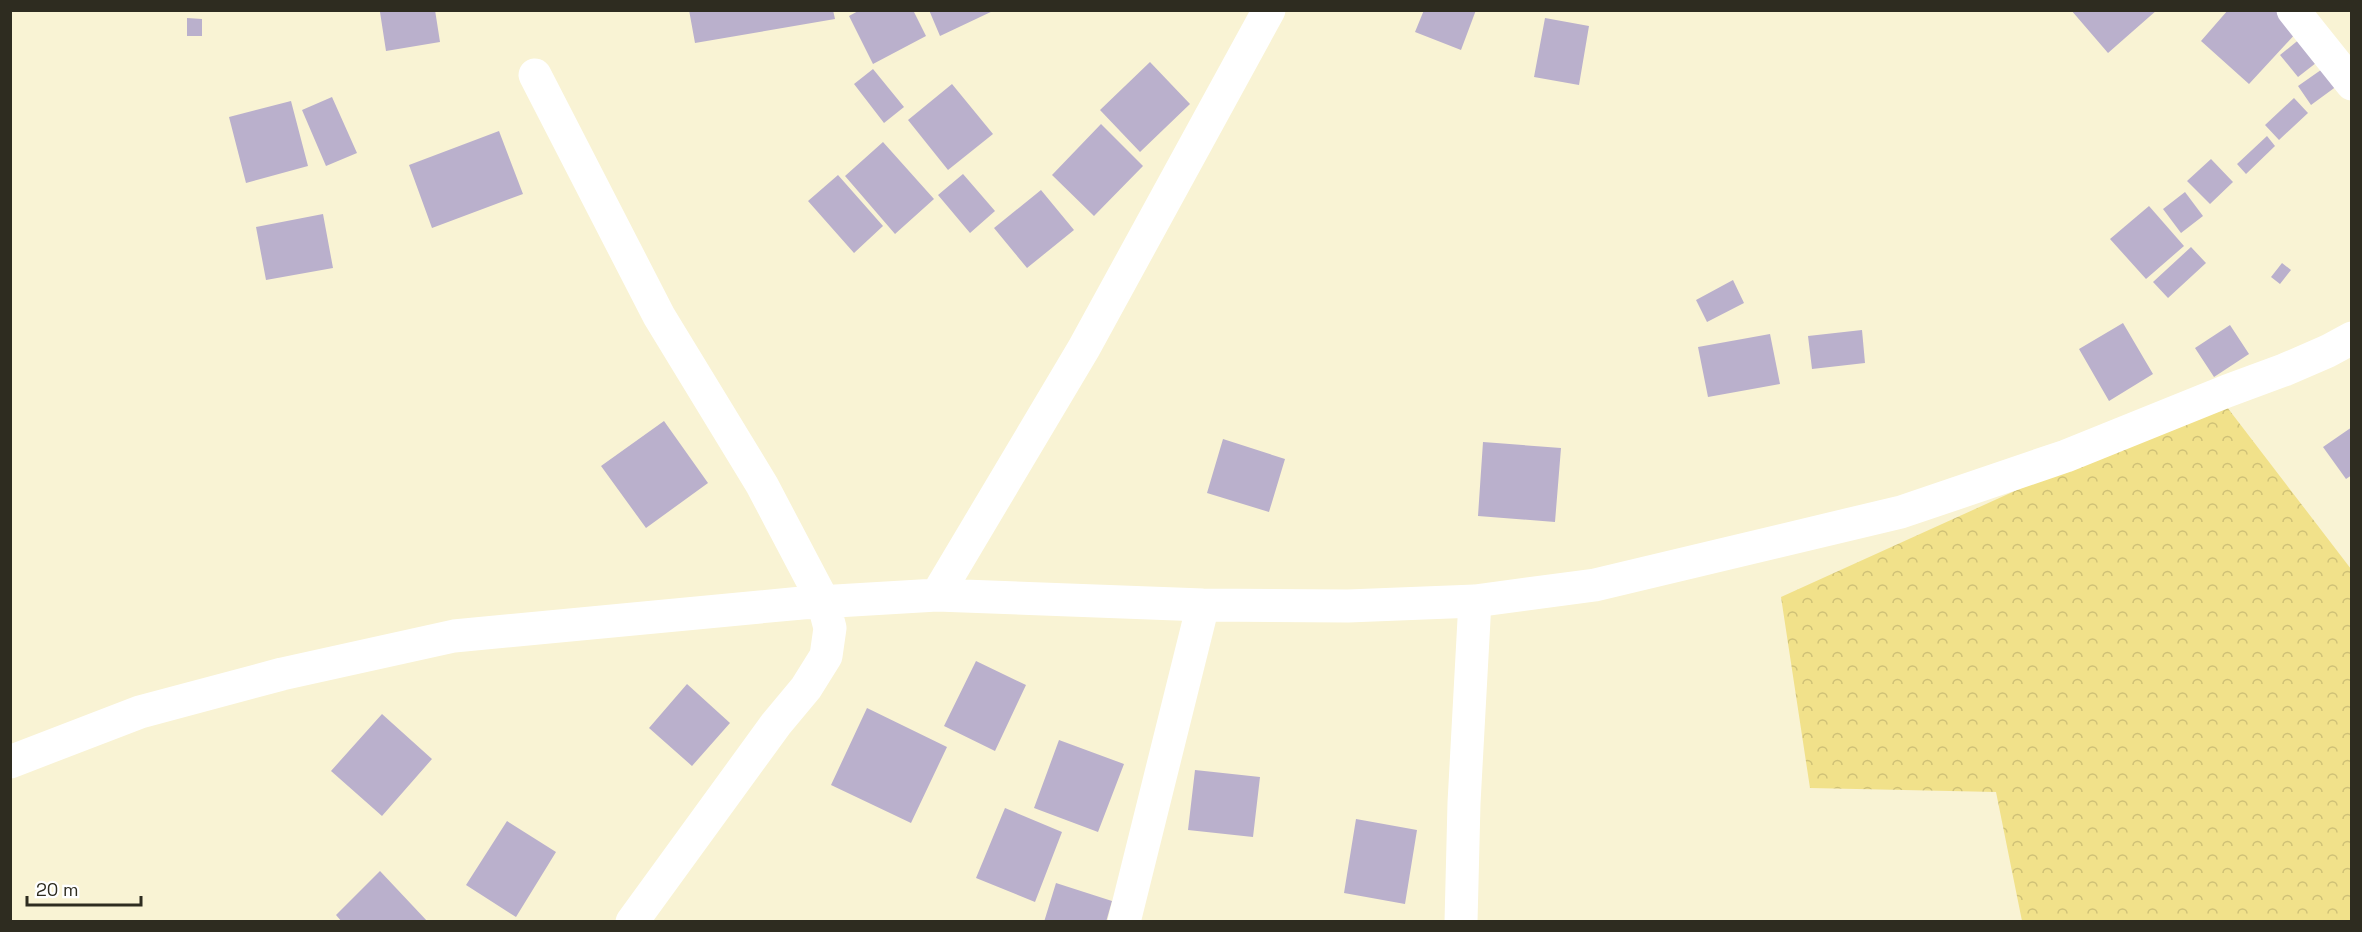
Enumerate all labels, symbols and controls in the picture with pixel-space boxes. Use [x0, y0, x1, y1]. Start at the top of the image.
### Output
scale bar [27, 869, 141, 907]
text: 20 m [36, 878, 79, 901]

